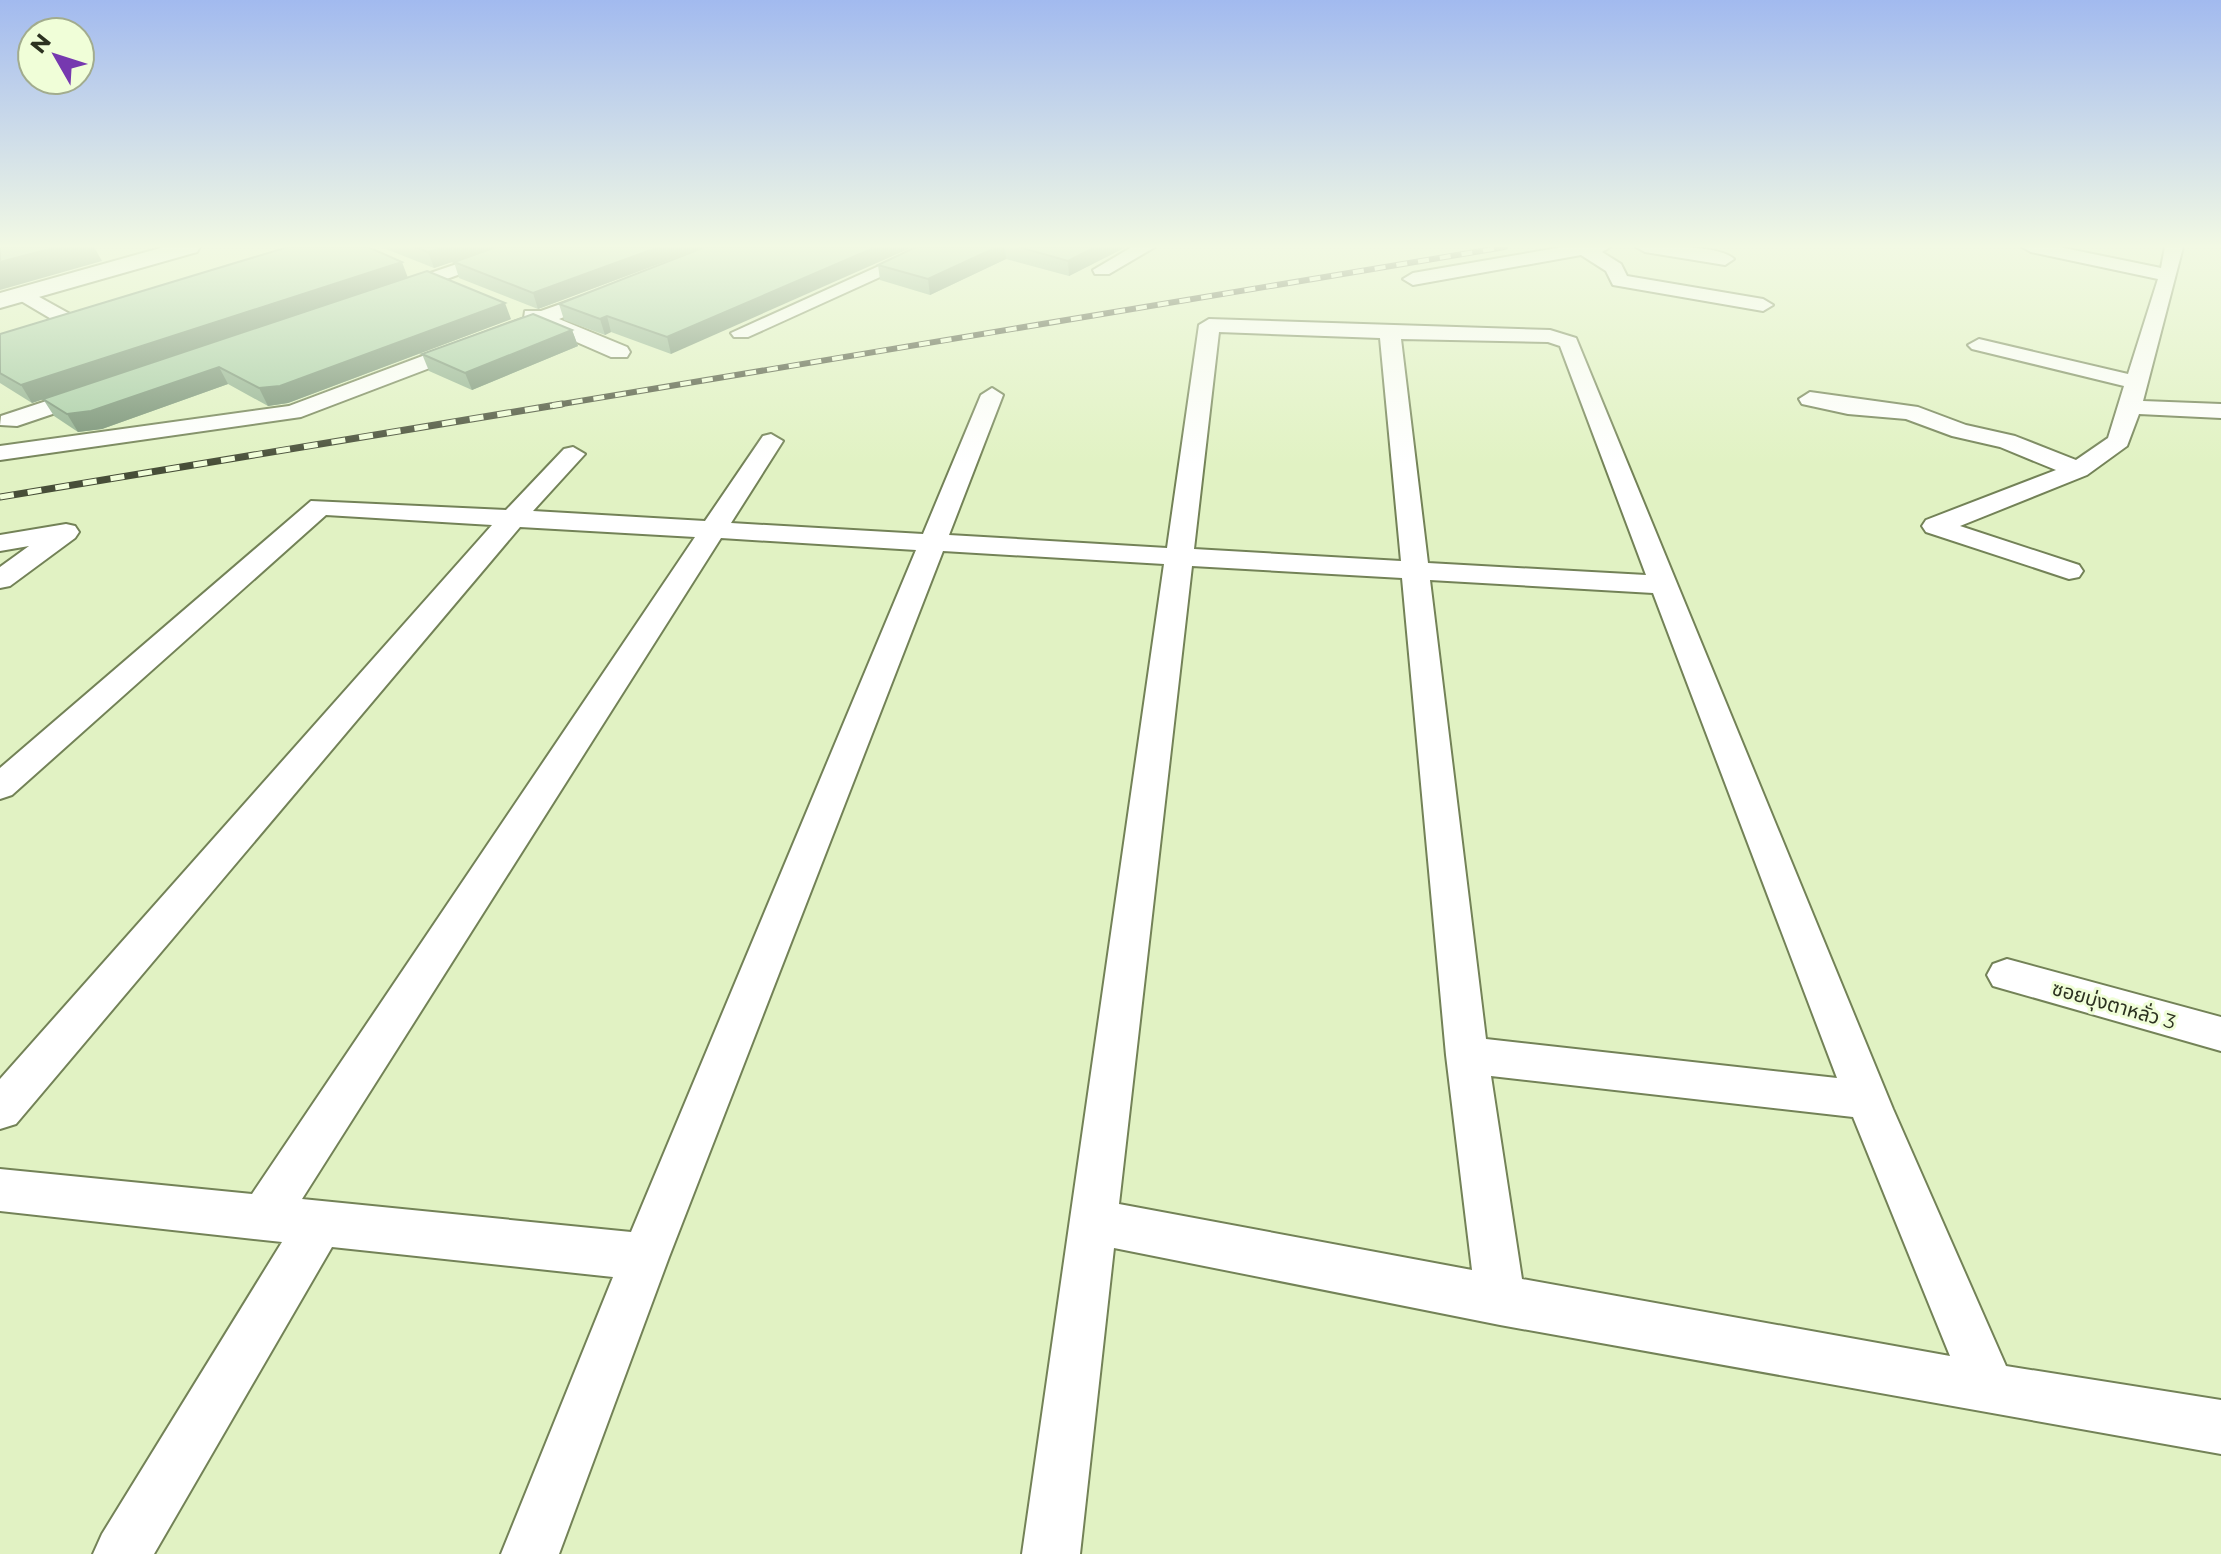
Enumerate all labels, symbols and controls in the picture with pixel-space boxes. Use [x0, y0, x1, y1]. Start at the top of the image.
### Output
north arrow [16, 16, 96, 96]
text: N [25, 28, 57, 59]
street label: ซอยบุ่งตาหลั่ว 3 [2049, 975, 2179, 1034]

